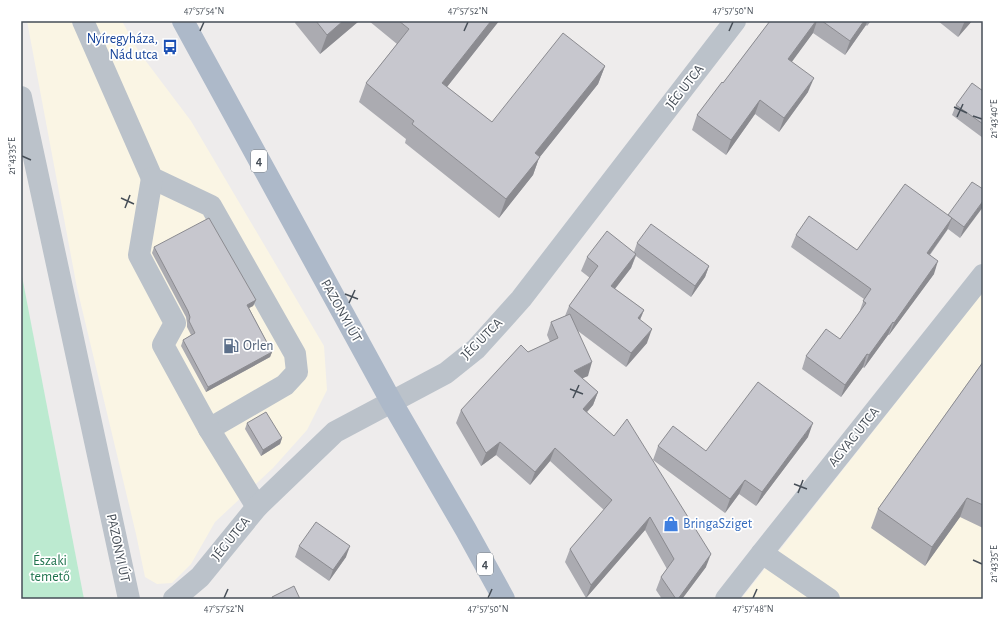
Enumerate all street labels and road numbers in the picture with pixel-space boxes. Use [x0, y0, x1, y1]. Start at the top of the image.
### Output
street label: JÉG UTCA [661, 60, 707, 112]
road number: 4 [251, 150, 267, 172]
street label: PAZONYI ÚT [318, 276, 367, 345]
street label: JÉG UTCA [457, 314, 505, 362]
street label: AGYAG UTCA [826, 405, 882, 469]
street label: PAZONYI ÚT [104, 512, 135, 584]
street label: JÉG UTCA [207, 512, 253, 564]
road number: 4 [477, 553, 493, 575]

